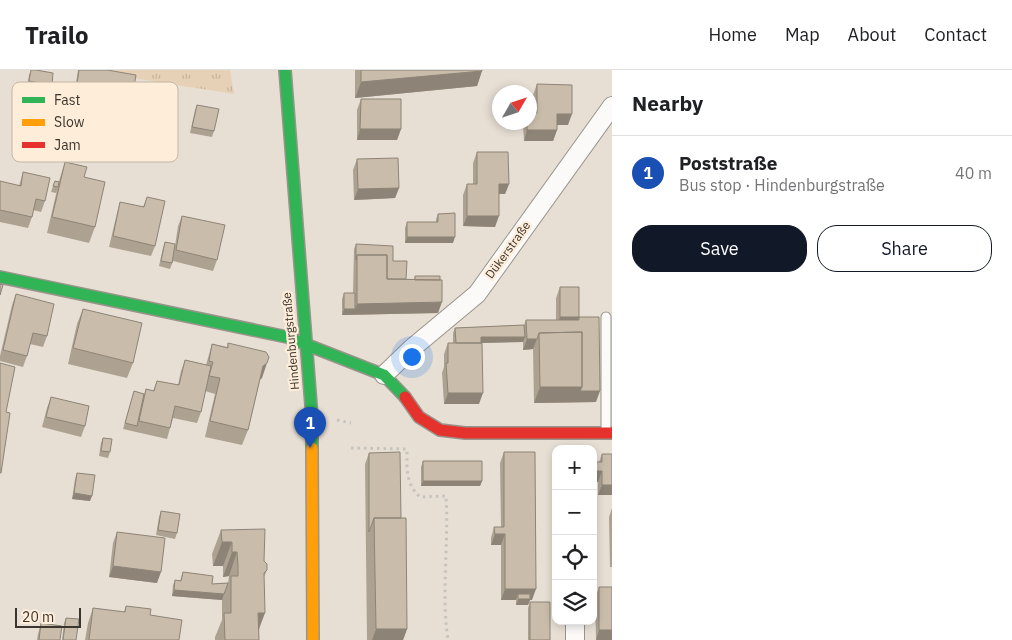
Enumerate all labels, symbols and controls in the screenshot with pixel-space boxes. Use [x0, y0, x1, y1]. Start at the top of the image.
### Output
text: Trailo [25, 19, 89, 51]
text: Home [709, 23, 757, 46]
text: Map [785, 23, 820, 46]
text: About [848, 23, 896, 46]
text: Contact [924, 23, 987, 46]
legend [12, 82, 178, 162]
north arrow [492, 85, 537, 130]
text: Nearby [632, 89, 703, 117]
text: Fast [54, 91, 80, 109]
text: Slow [54, 113, 85, 131]
text: Jam [54, 136, 81, 154]
text: Poststraße [679, 151, 777, 175]
text: 1 [643, 163, 653, 183]
text: 40 m [955, 163, 992, 183]
text: Bus stop · Hindenburgstraße [679, 175, 885, 195]
street label: Dükerstraße [482, 218, 534, 281]
button: Save [632, 225, 807, 272]
button: Share [817, 225, 992, 272]
street label: Hindenburgstraße [279, 291, 302, 390]
your location [399, 344, 425, 370]
pin: 1 [294, 407, 326, 448]
map controls [552, 445, 597, 625]
button: + [552, 445, 597, 490]
button: − [552, 490, 597, 535]
button: locate [552, 535, 597, 580]
button: layers [552, 580, 597, 625]
scale bar [15, 605, 81, 628]
text: 20 m [22, 608, 54, 626]

